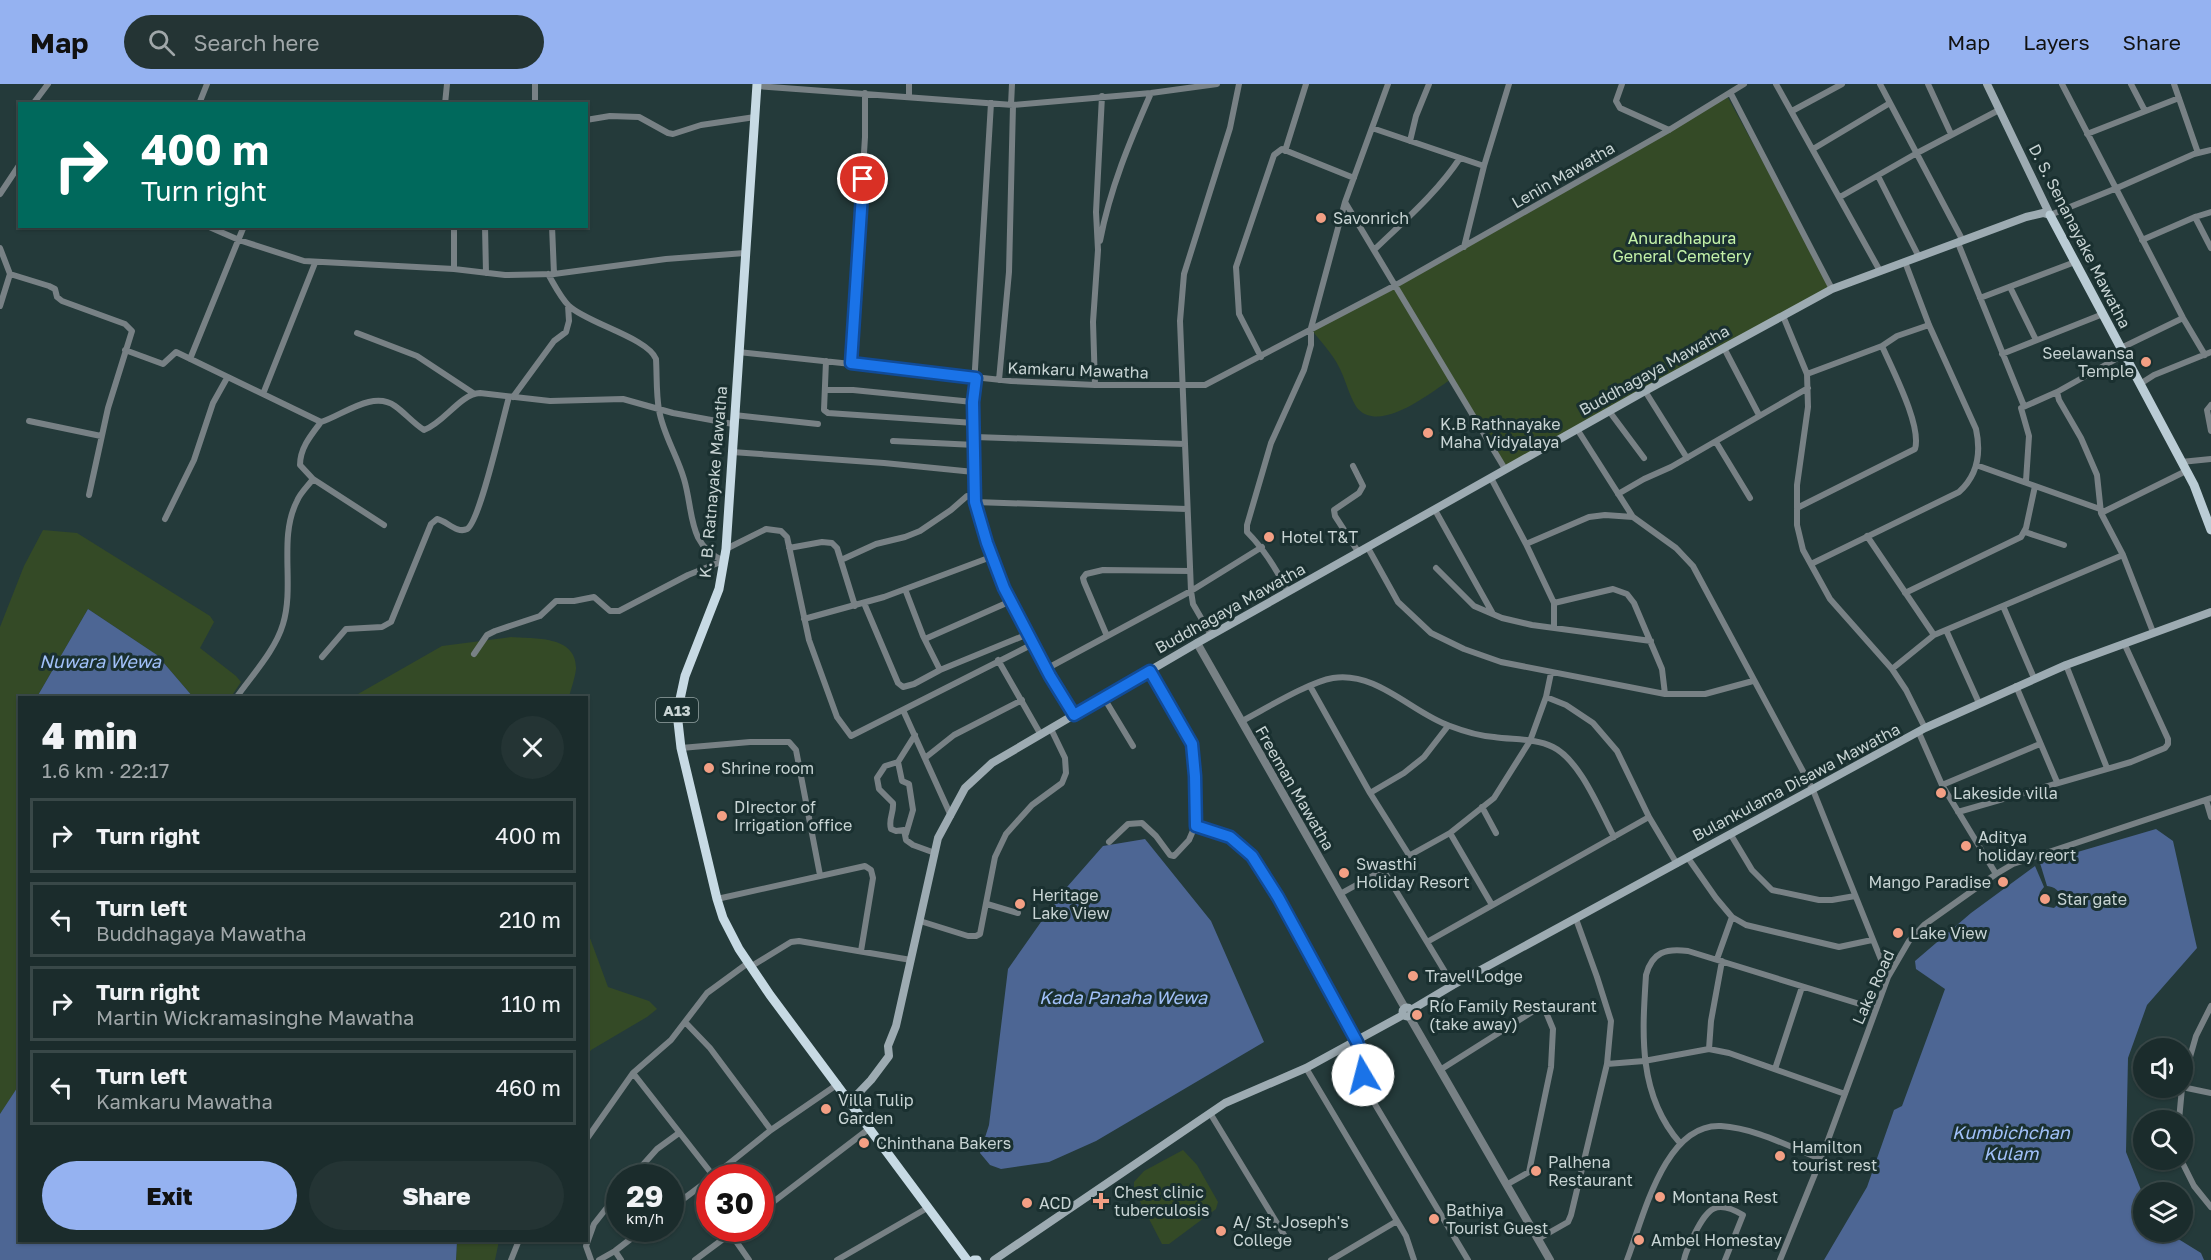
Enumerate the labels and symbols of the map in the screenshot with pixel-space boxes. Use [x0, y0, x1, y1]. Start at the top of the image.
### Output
street label: Lenin Mawatha [1508, 137, 1618, 213]
street label: D. S. Senanayake Mawatha [2025, 140, 2135, 332]
pin [837, 153, 888, 204]
place label: Savonrich [1333, 208, 1409, 228]
marker: Savonrich [1314, 211, 1328, 225]
park label: Anuradhapura General Cemetery [1613, 228, 1751, 266]
street label: Buddhagaya Mawatha [1575, 320, 1733, 420]
place label: Seelawansa Temple [2042, 343, 2134, 381]
marker: Seelawansa Temple [2139, 355, 2153, 369]
street label: Kamkaru Mawatha [1007, 358, 1149, 382]
street label: K. B. Ratnayake Mawatha [695, 385, 731, 579]
place label: K.B Rathnayake Maha Vidyalaya [1440, 414, 1560, 452]
marker: K.B Rathnayake Maha Vidyalaya [1421, 426, 1435, 440]
place label: Hotel T&T [1281, 527, 1358, 547]
marker: Hotel T&T [1262, 530, 1276, 544]
street label: Buddhagaya Mawatha [1151, 558, 1309, 658]
water label: Nuwara Wewa [39, 650, 162, 672]
road number: A13 [656, 698, 698, 722]
street label: Bulankulama Disawa Mawatha [1689, 719, 1903, 845]
street label: Freeman Mawatha [1251, 722, 1339, 854]
place label: Shrine room [721, 758, 814, 778]
marker: Shrine room [702, 761, 716, 775]
place label: Lakeside villa [1953, 783, 2058, 803]
marker: Lakeside villa [1934, 786, 1948, 800]
place label: DIrector of Irrigation office [734, 797, 852, 835]
marker: DIrector of Irrigation office [715, 809, 729, 823]
place label: Aditya holiday reort [1978, 827, 2076, 865]
marker: Aditya holiday reort [1959, 839, 1973, 853]
place label: Swasthi Holiday Resort [1356, 854, 1470, 892]
marker: Swasthi Holiday Resort [1337, 866, 1351, 880]
place label: Mango Paradise [1869, 872, 1991, 892]
marker: Mango Paradise [1996, 875, 2010, 889]
place label: Heritage Lake View [1032, 885, 1109, 923]
place label: Star gate [2057, 889, 2127, 909]
marker: Star gate [2038, 892, 2052, 906]
marker: Heritage Lake View [1013, 897, 1027, 911]
place label: Lake View [1910, 923, 1987, 943]
marker: Lake View [1891, 926, 1905, 940]
street label: Lake Road [1848, 947, 1898, 1027]
place label: Travel Lodge [1425, 966, 1523, 986]
marker: Travel Lodge [1406, 969, 1420, 983]
water label: Kada Panaha Wewa [1039, 986, 1208, 1008]
place label: Río Family Restaurant (take away) [1429, 996, 1597, 1034]
marker: Río Family Restaurant (take away) [1410, 1008, 1424, 1022]
position arrow [1331, 1043, 1395, 1107]
place label: Villa Tulip Garden [838, 1090, 914, 1128]
marker: Villa Tulip Garden [819, 1102, 833, 1116]
water label: Kumbichchan Kulam [1952, 1121, 2071, 1164]
place label: Chinthana Bakers [876, 1133, 1011, 1153]
marker: Chinthana Bakers [857, 1136, 871, 1150]
place label: Hamilton tourist rest [1792, 1137, 1877, 1175]
marker: Hamilton tourist rest [1773, 1149, 1787, 1163]
place label: Palhena Restaurant [1548, 1152, 1633, 1190]
speed limit sign: 30 [696, 1164, 774, 1242]
marker: Palhena Restaurant [1529, 1164, 1543, 1178]
place label: Chest clinic tuberculosis [1114, 1182, 1210, 1220]
place label: Montana Rest [1672, 1187, 1778, 1207]
marker: Montana Rest [1653, 1190, 1667, 1204]
marker: Chest clinic tuberculosis [1092, 1192, 1110, 1210]
place label: ACD [1039, 1193, 1071, 1213]
marker: ACD [1020, 1196, 1034, 1210]
place label: Bathiya Tourist Guest [1446, 1200, 1548, 1238]
place label: A/ St. Joseph's College [1233, 1212, 1349, 1250]
marker: Bathiya Tourist Guest [1427, 1212, 1441, 1226]
marker: A/ St. Joseph's College [1214, 1224, 1228, 1238]
place label: Ambel Homestay [1651, 1230, 1782, 1250]
marker: Ambel Homestay [1632, 1233, 1646, 1247]

